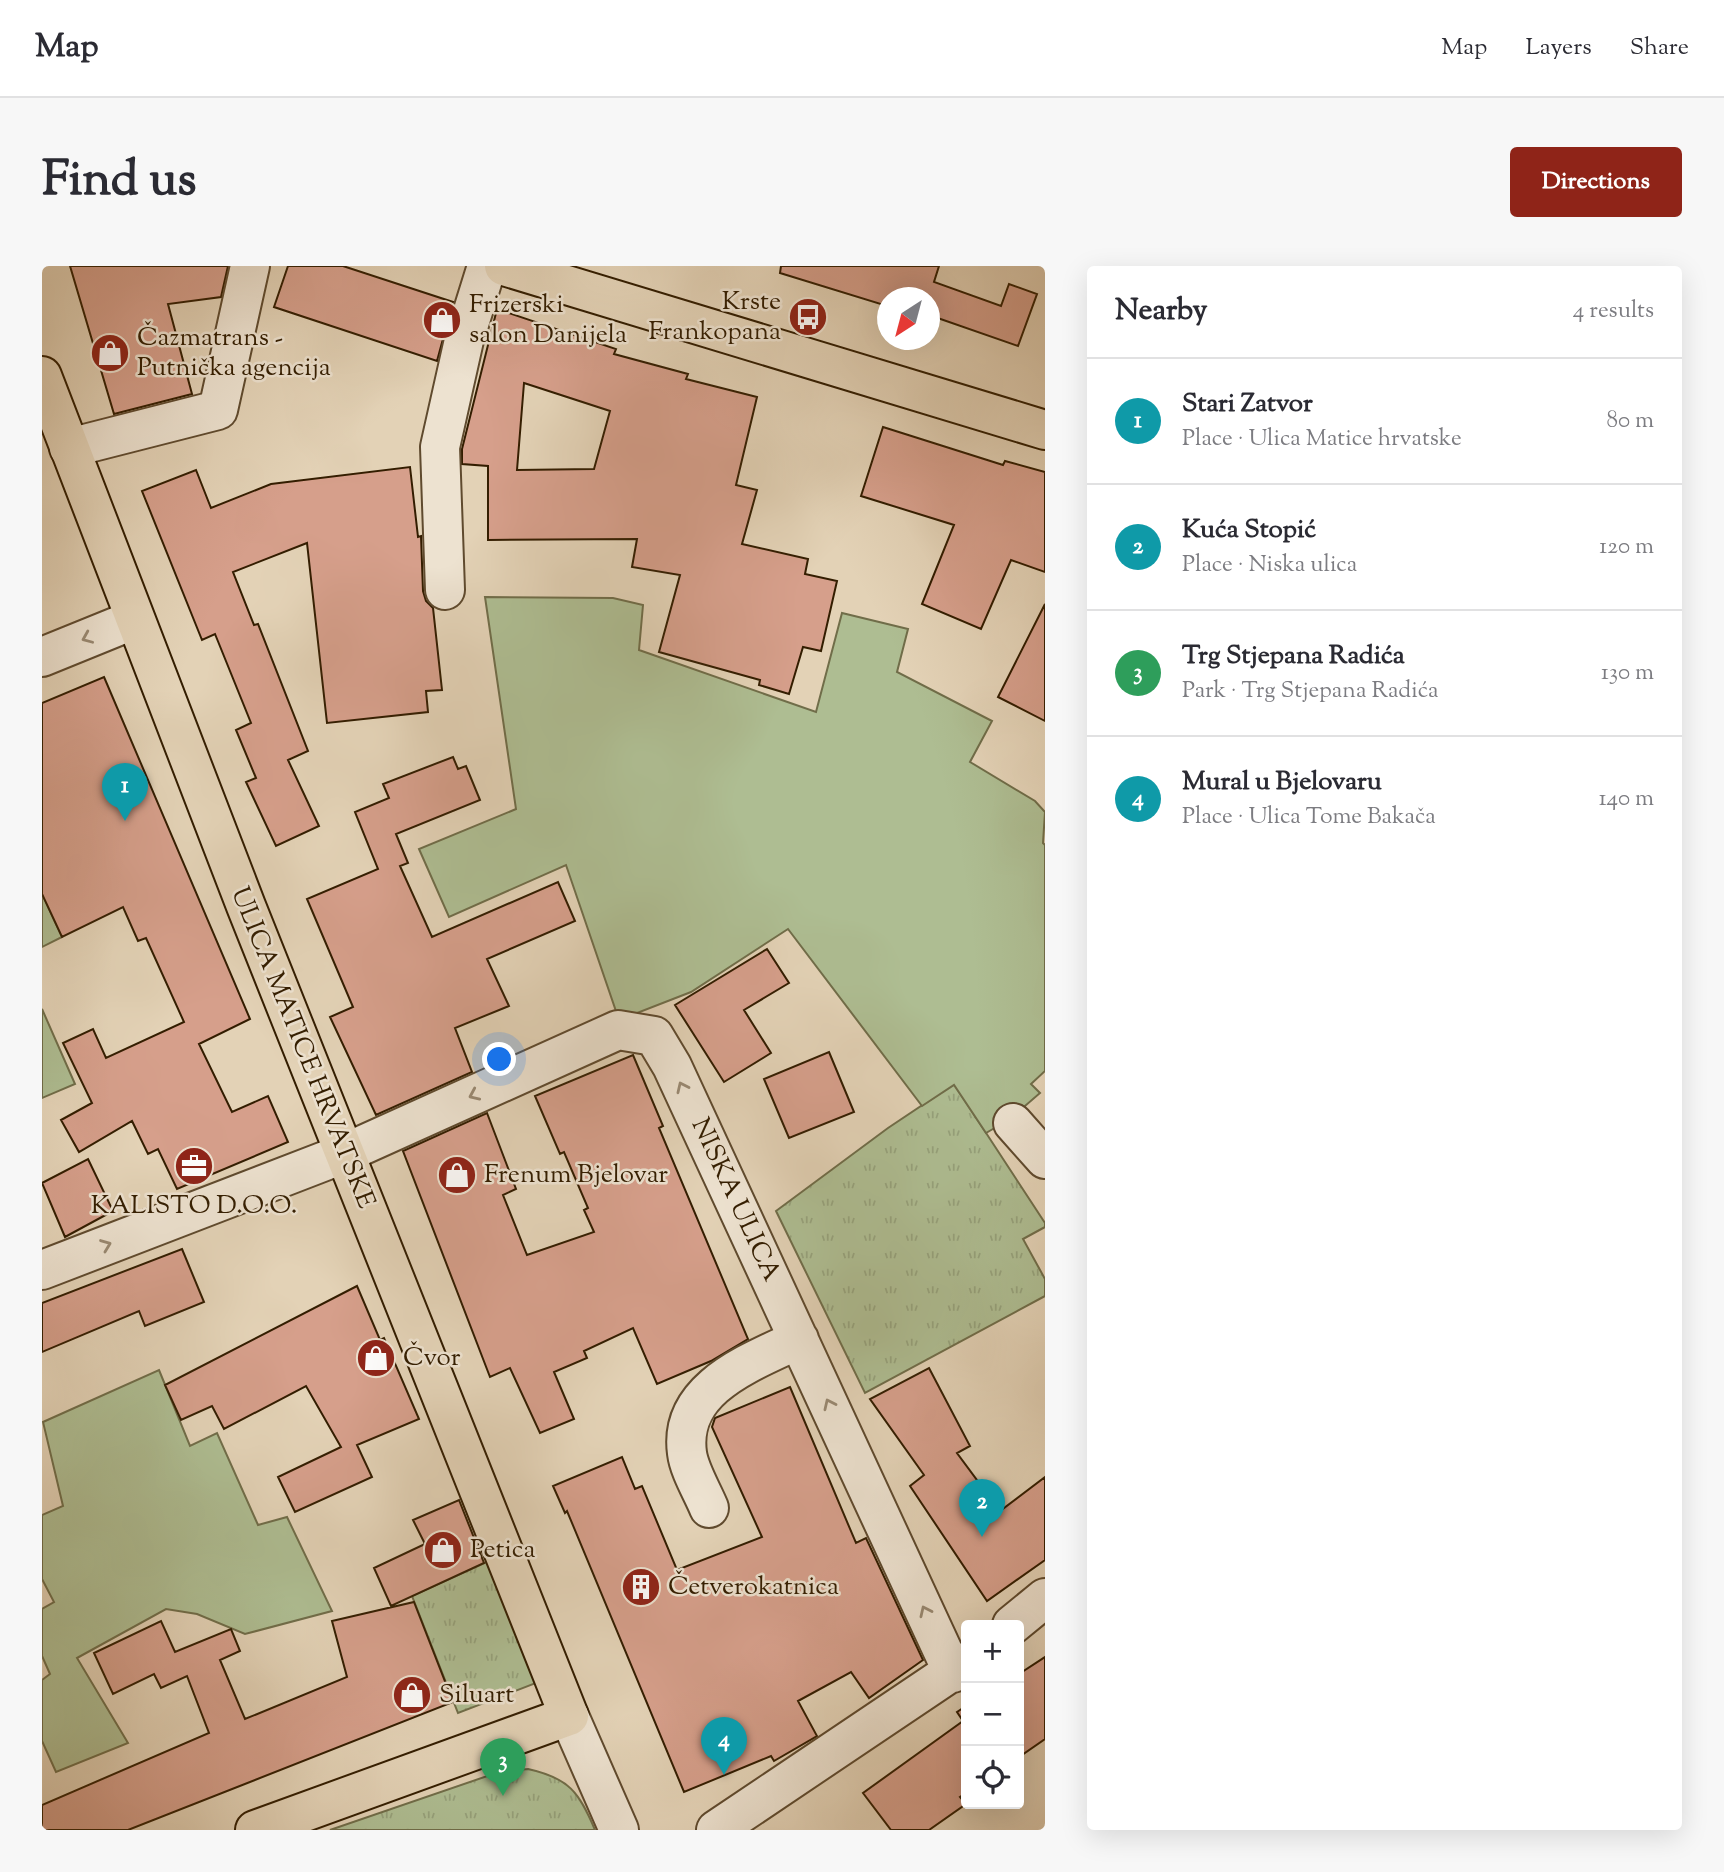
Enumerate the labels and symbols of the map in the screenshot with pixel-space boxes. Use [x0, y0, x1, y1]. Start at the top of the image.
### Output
place label: Krste Frankopana [648, 284, 781, 351]
place label: Frizerski salon Danijela [469, 287, 627, 354]
north arrow [877, 287, 940, 350]
bus stop icon: Krste Frankopana [787, 296, 829, 338]
shop icon: Frizerski salon Danijela [421, 299, 463, 341]
place label: Čazmatrans - Putnička agencija [137, 320, 331, 387]
shop icon: Čazmatrans - Putnička agencija [89, 332, 131, 374]
one-way arrow [82, 630, 95, 644]
pin: 1 [102, 763, 148, 821]
street label: ULICA MATICE HRVATSKE [220, 882, 384, 1215]
your location [482, 1042, 516, 1076]
one-way arrow [676, 1082, 690, 1094]
one-way arrow [469, 1087, 482, 1101]
street label: NISKA ULICA [681, 1112, 789, 1288]
office icon: KALISTO D.O.O. [173, 1145, 215, 1187]
shop icon: Frenum Bjelovar [436, 1154, 478, 1196]
place label: Frenum Bjelovar [484, 1157, 668, 1194]
place label: KALISTO D.O.O. [91, 1188, 297, 1225]
one-way arrow [99, 1240, 111, 1254]
shop icon: Čvor [355, 1337, 397, 1379]
place label: Čvor [403, 1340, 461, 1377]
one-way arrow [823, 1399, 837, 1411]
pin: 2 [959, 1479, 1005, 1537]
shop icon: Petica [422, 1529, 464, 1571]
place label: Petica [470, 1532, 535, 1569]
building icon: Četverokatnica [620, 1566, 662, 1608]
place label: Četverokatnica [668, 1569, 839, 1606]
one-way arrow [919, 1606, 933, 1618]
shop icon: Siluart [391, 1674, 433, 1716]
place label: Siluart [439, 1677, 514, 1714]
pin: 4 [701, 1717, 747, 1775]
pin: 3 [480, 1738, 526, 1796]

